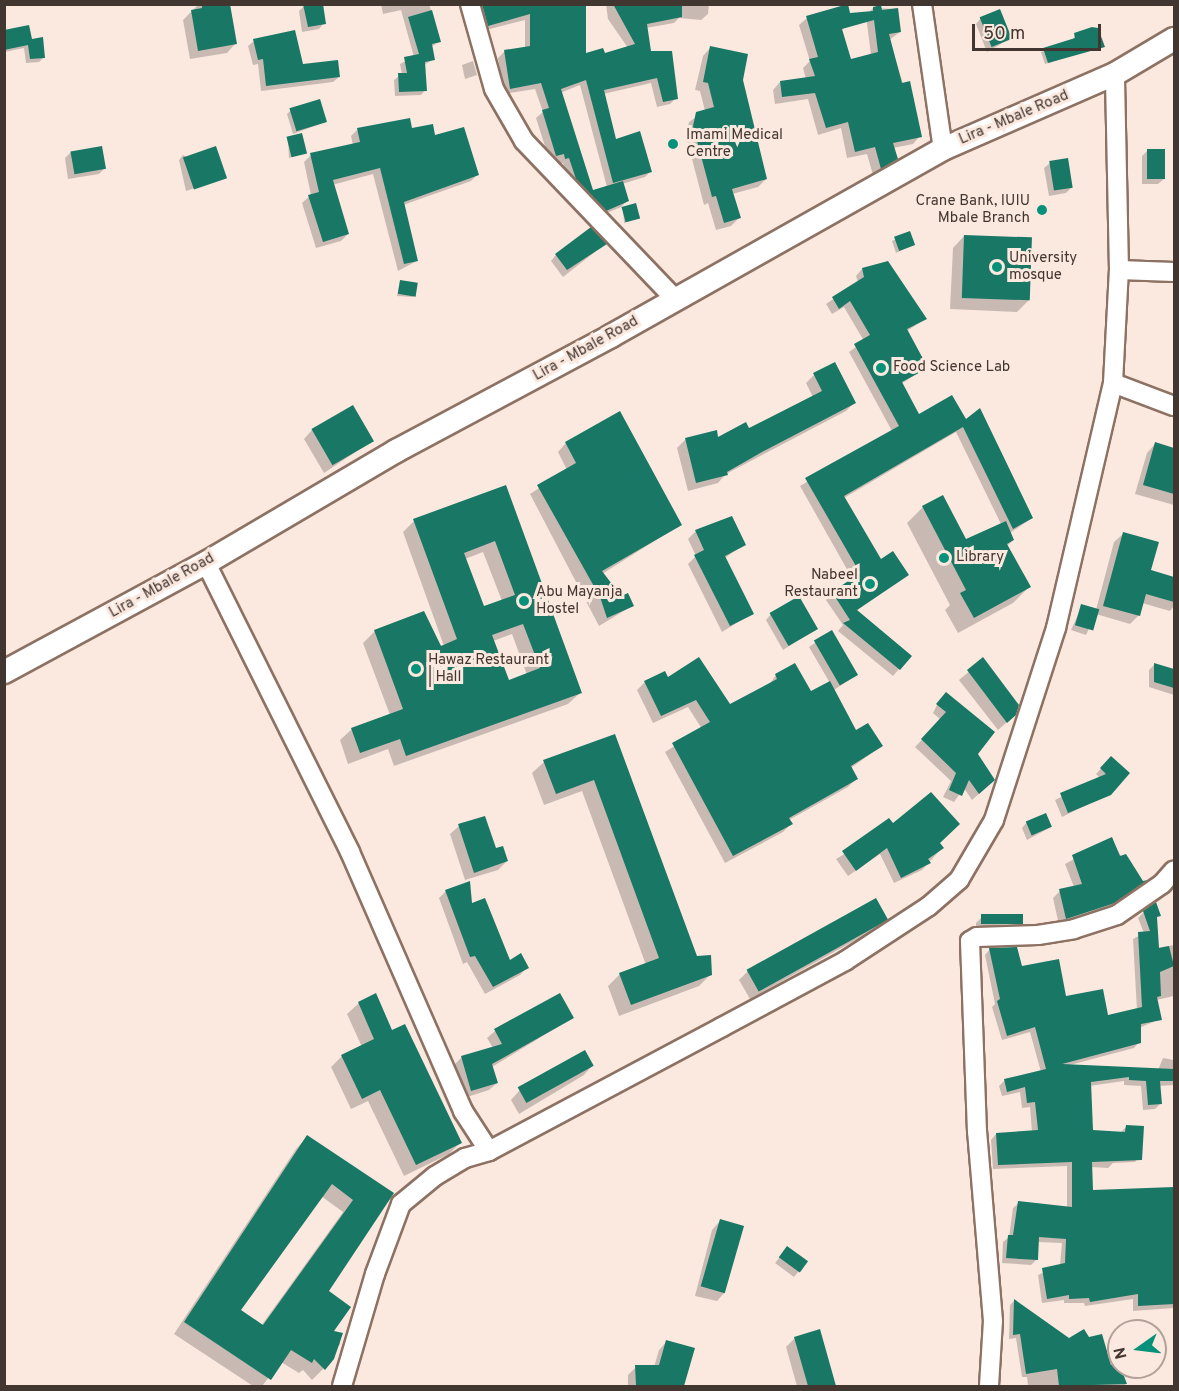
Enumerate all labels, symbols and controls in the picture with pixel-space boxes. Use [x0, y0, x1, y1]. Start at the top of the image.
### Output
scale bar [975, 12, 1104, 50]
text: 50 m [983, 23, 1025, 46]
street label: Lira - Mbale Road [956, 87, 1072, 149]
place label: Imami Medical Centre [686, 126, 783, 161]
marker: Imami Medical Centre [664, 135, 682, 153]
place label: Crane Bank, IUIU Mbale Branch [916, 192, 1030, 227]
marker: Crane Bank, IUIU Mbale Branch [1035, 203, 1049, 217]
place label: University mosque [1009, 249, 1077, 284]
marker: University mosque [990, 260, 1004, 274]
street label: Lira - Mbale Road [530, 313, 642, 385]
place label: Food Science Lab [893, 359, 1010, 377]
marker: Food Science Lab [874, 361, 888, 375]
place label: Library [956, 549, 1004, 567]
street label: Lira - Mbale Road [106, 550, 218, 622]
marker: Library [937, 551, 951, 565]
place label: Nabeel Restaurant [784, 566, 858, 601]
marker: Nabeel Restaurant [863, 577, 877, 591]
place label: Abu Mayanja Hostel [536, 583, 622, 618]
marker: Abu Mayanja Hostel [517, 594, 531, 608]
place label: Hawaz Restaurant | Hall [428, 651, 549, 686]
marker: Hawaz Restaurant | Hall [409, 662, 423, 676]
north arrow [1107, 1319, 1167, 1379]
text: N [1110, 1345, 1133, 1361]

